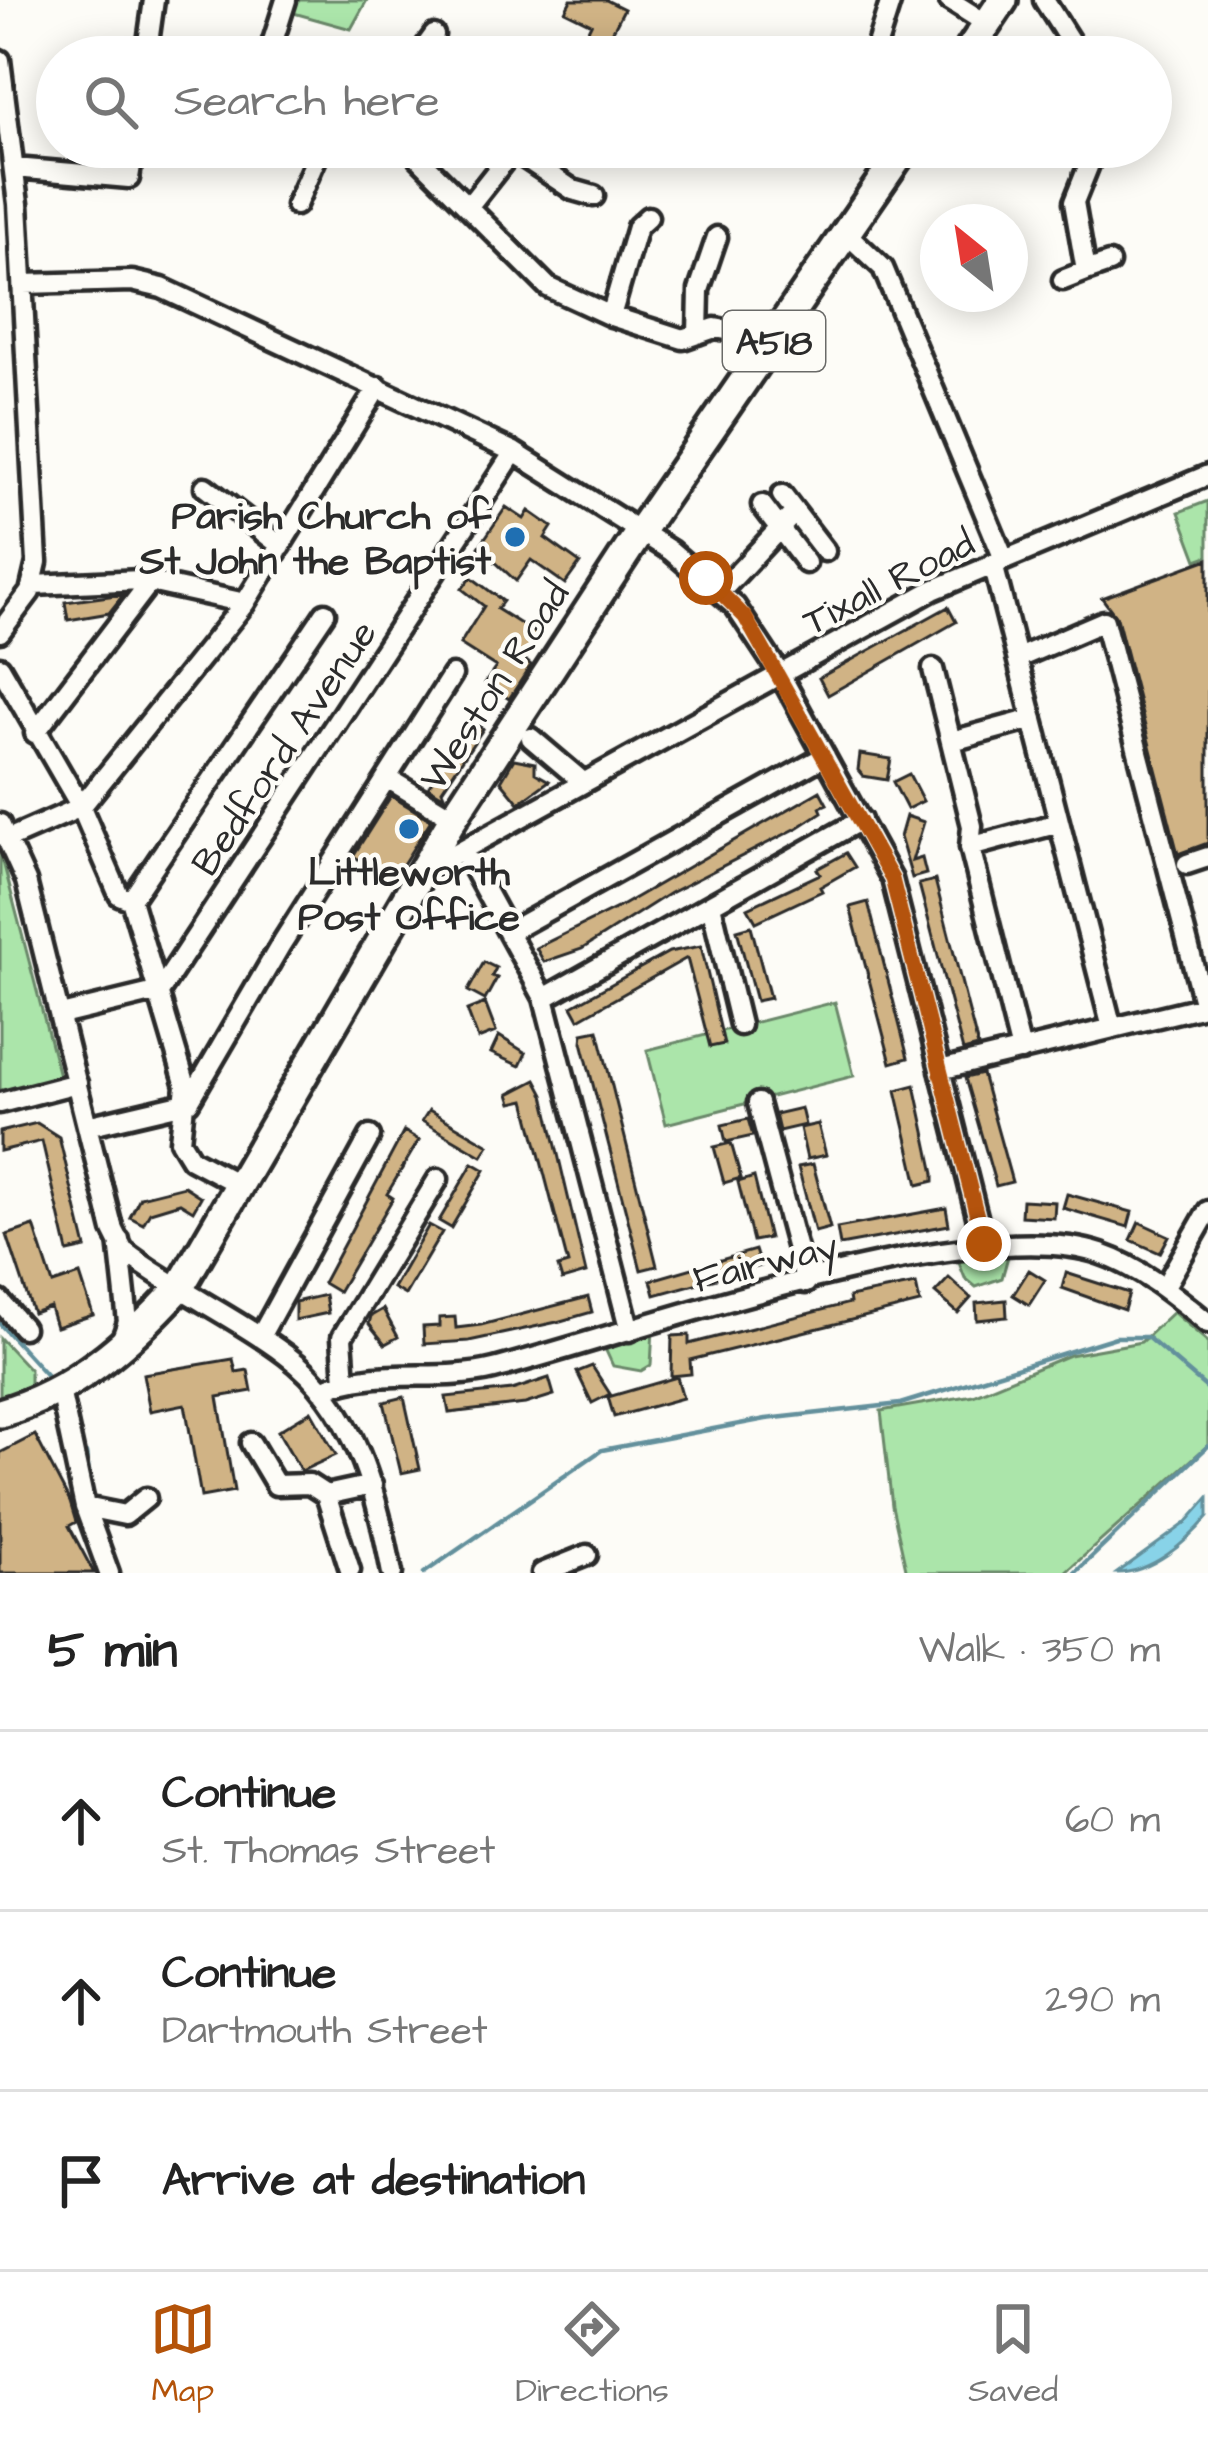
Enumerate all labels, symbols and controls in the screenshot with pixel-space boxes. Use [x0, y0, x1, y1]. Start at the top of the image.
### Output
search box [36, 36, 1172, 168]
icon: search [78, 69, 144, 135]
text: Search here [174, 71, 440, 133]
north arrow [920, 204, 1028, 312]
road number: A518 [723, 311, 825, 371]
place label: Parish Church of St John the Baptist [138, 491, 492, 590]
street label: Tixall Road [794, 517, 984, 650]
marker: Parish Church of St John the Baptist [502, 524, 528, 550]
route start [679, 551, 733, 605]
street label: Weston Road [408, 571, 583, 802]
street label: Bedford Avenue [180, 610, 391, 887]
marker: Littleworth Post Office [396, 816, 422, 842]
place label: Littleworth Post Office [298, 847, 520, 946]
route end [957, 1217, 1011, 1271]
street label: Fairway [688, 1220, 844, 1309]
text: 5 min [48, 1616, 177, 1687]
text: Walk · 350 m [919, 1624, 1160, 1678]
text: Continue [162, 1763, 336, 1825]
icon: ahead [48, 1788, 114, 1854]
text: 60 m [1065, 1794, 1160, 1848]
text: St. Thomas Street [162, 1825, 495, 1879]
text: Continue [162, 1943, 336, 2005]
icon: ahead [48, 1968, 114, 2034]
text: 290 m [1045, 1974, 1160, 2028]
text: Dartmouth Street [162, 2005, 488, 2059]
icon: arrive [48, 2148, 114, 2214]
text: Arrive at destination [162, 2150, 585, 2212]
tab: Map [150, 2296, 216, 2414]
tab: Directions [515, 2296, 669, 2414]
tab: Saved [968, 2296, 1058, 2414]

